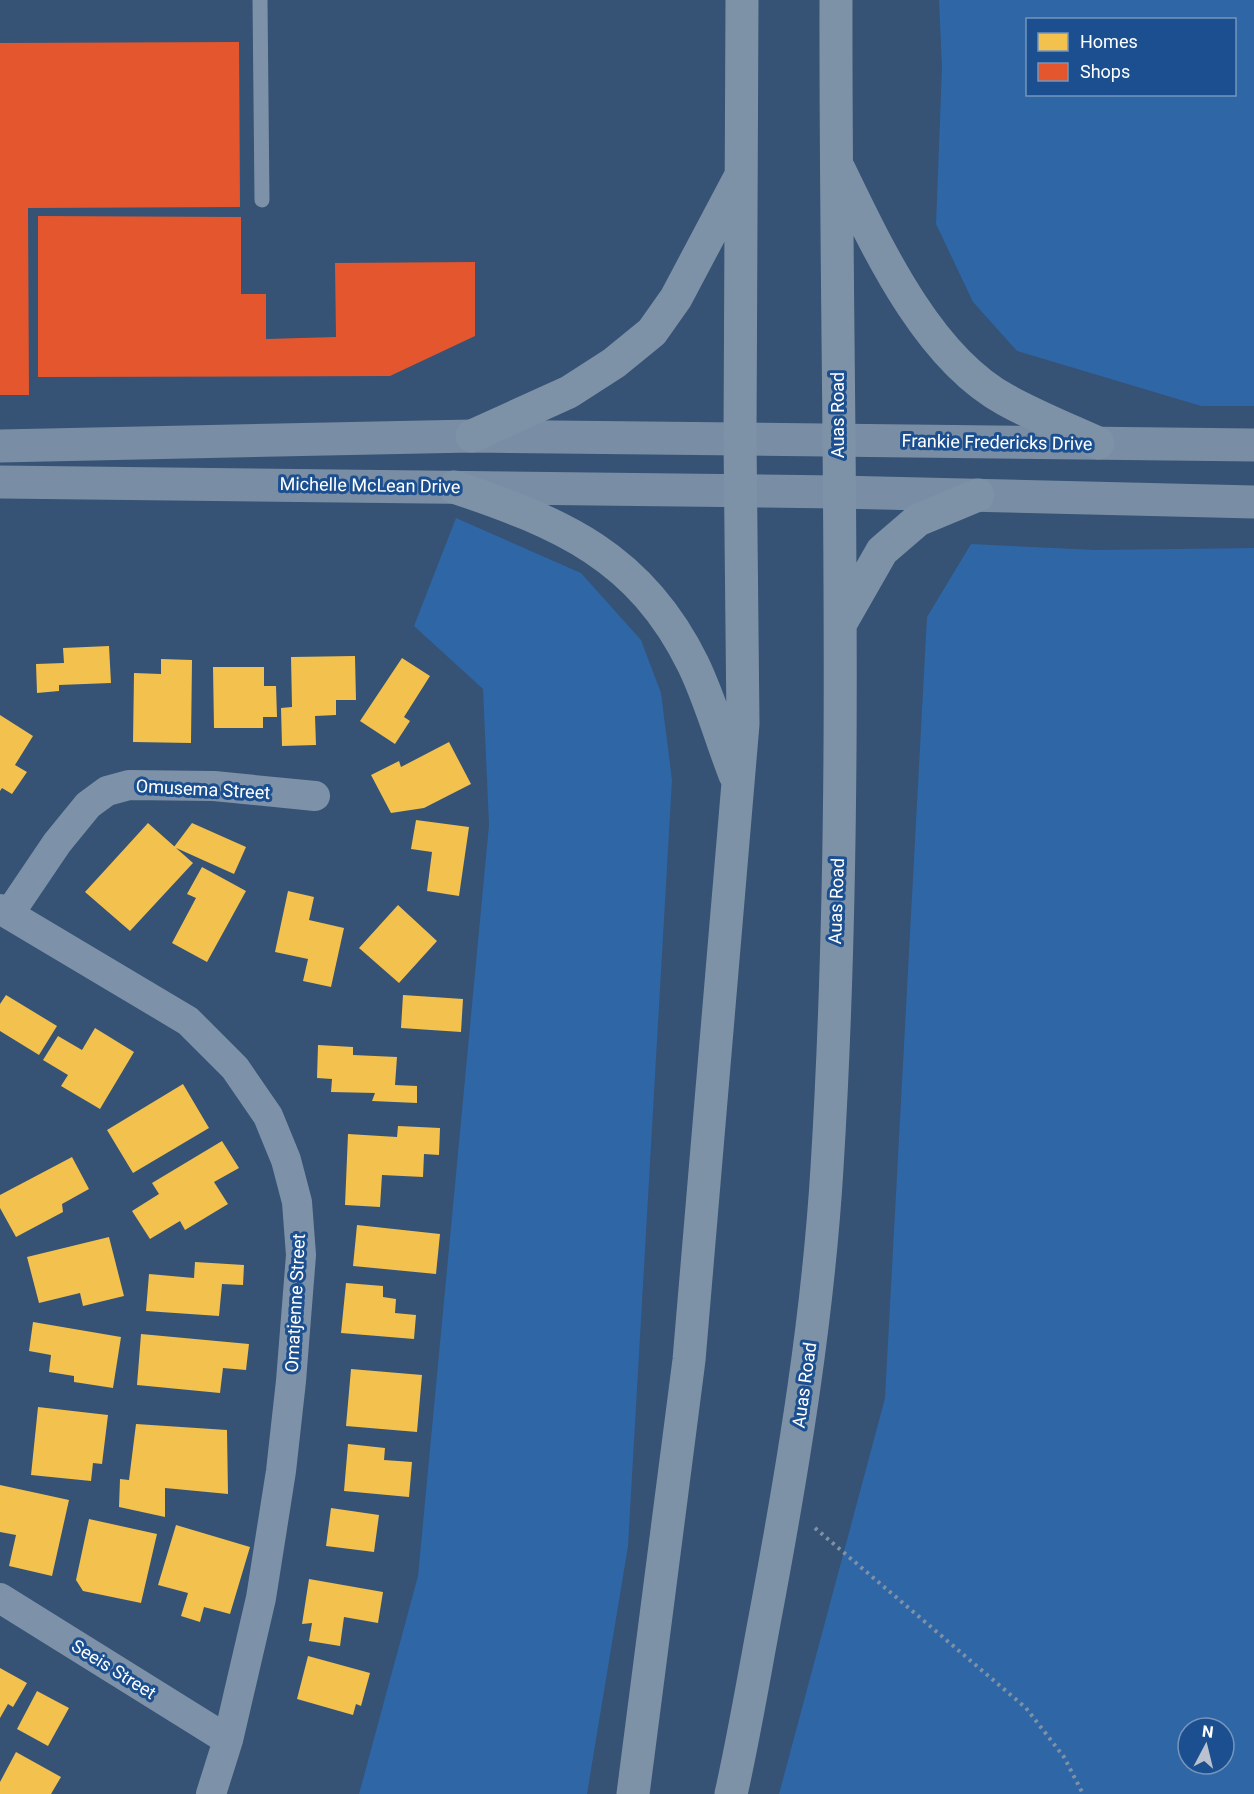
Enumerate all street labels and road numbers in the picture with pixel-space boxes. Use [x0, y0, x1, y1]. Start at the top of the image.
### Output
street label: Auas Road [827, 372, 848, 458]
street label: Frankie Fredericks Drive [901, 430, 1093, 454]
street label: Michelle McLean Drive [279, 473, 461, 497]
street label: Omusema Street [135, 775, 271, 803]
street label: Auas Road [824, 857, 848, 945]
street label: Omatjenne Street [281, 1233, 309, 1373]
street label: Auas Road [788, 1341, 820, 1429]
street label: Seeis Street [68, 1635, 160, 1703]

